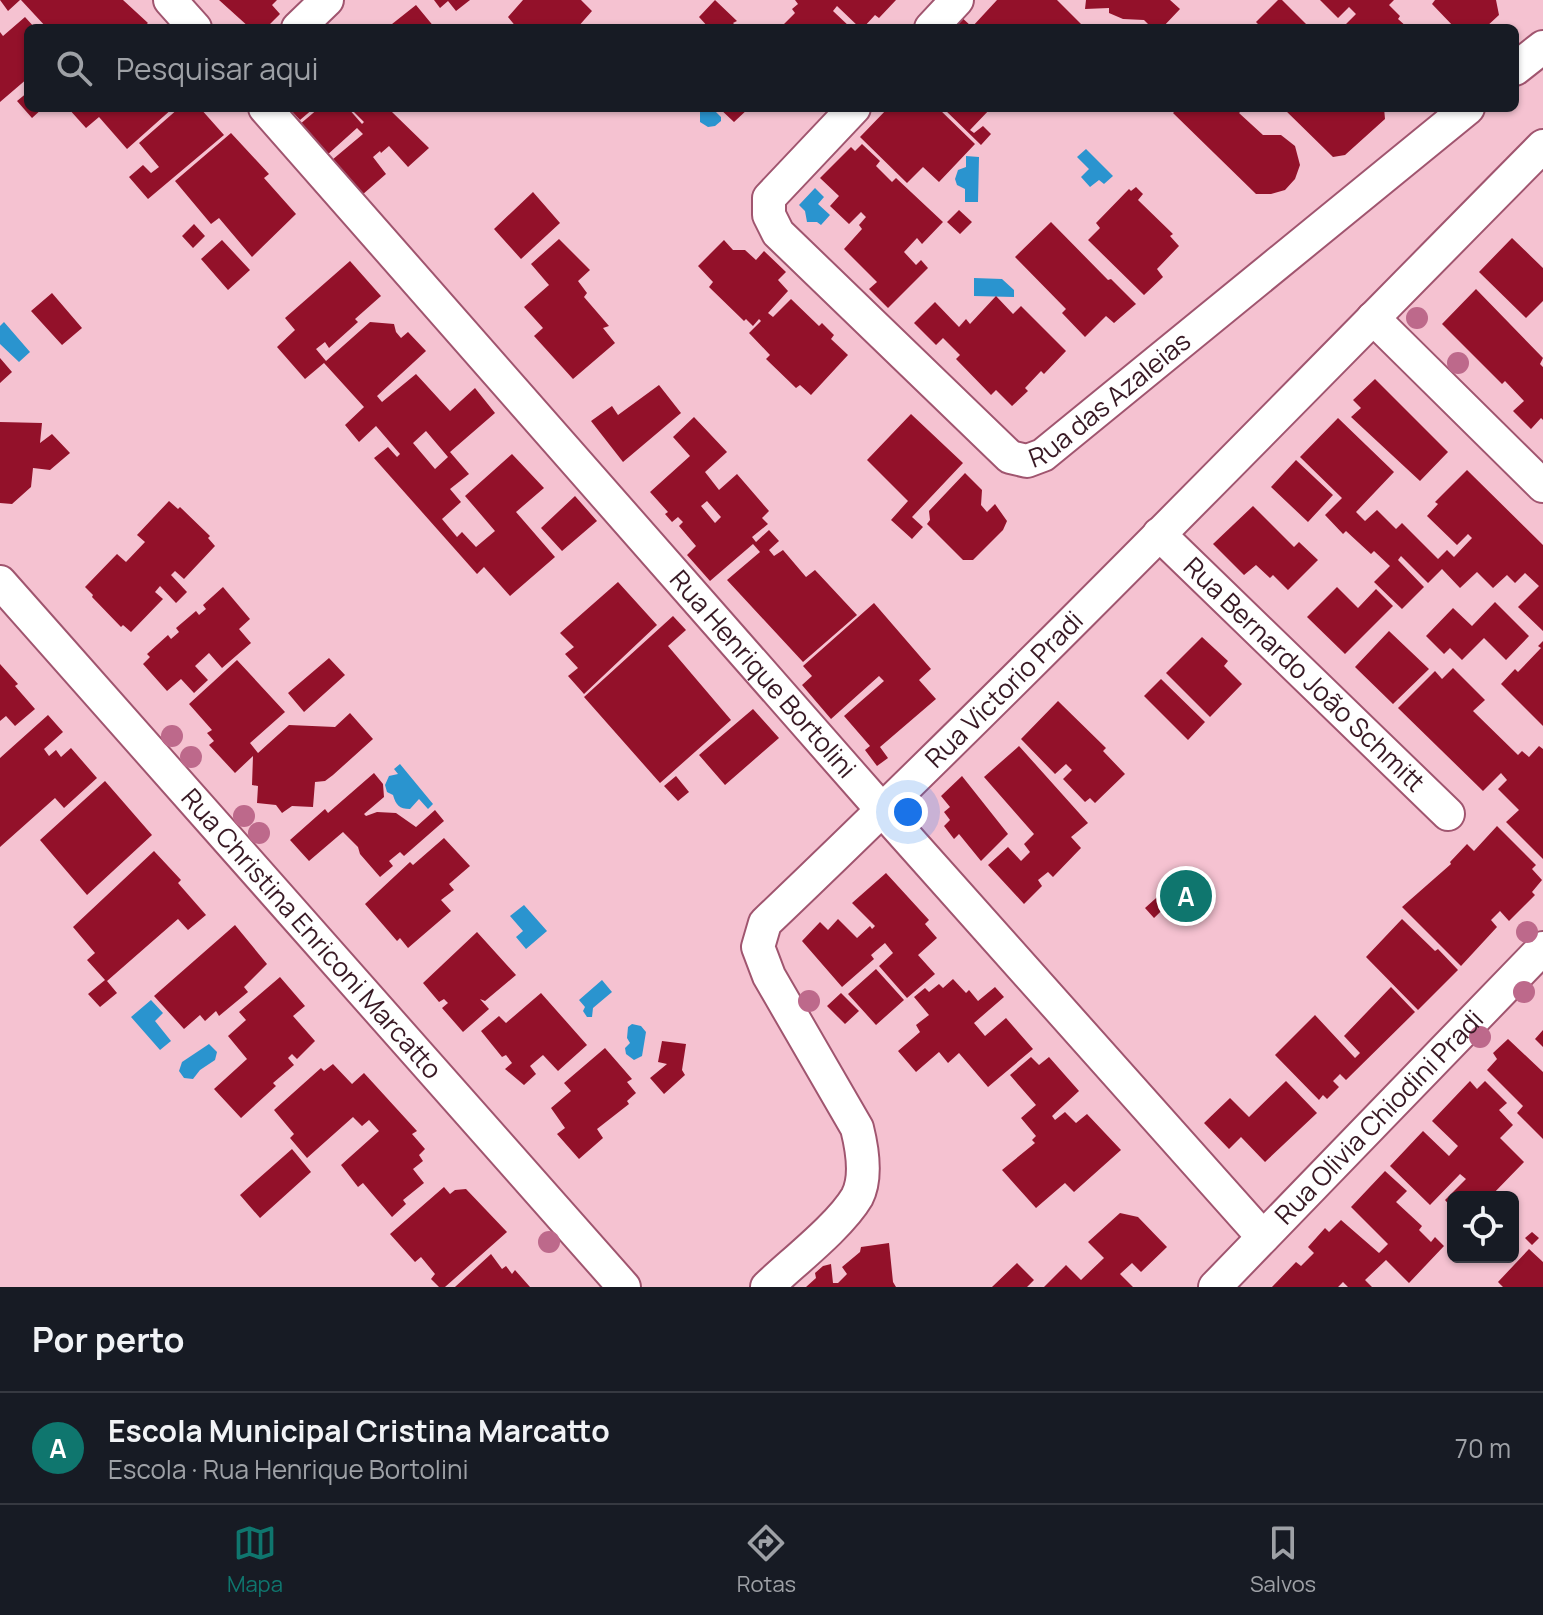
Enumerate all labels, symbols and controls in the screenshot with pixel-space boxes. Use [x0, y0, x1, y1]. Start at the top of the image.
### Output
search box [24, 24, 1519, 112]
icon: search [52, 46, 96, 90]
text: Pesquisar aqui [116, 48, 318, 89]
street label: Rua das Azaleias [1023, 323, 1198, 476]
street label: Rua Bernardo João Schmitt [1176, 549, 1433, 799]
street label: Rua Henrique Bortolini [662, 562, 865, 785]
street label: Rua Victorio Pradi [917, 602, 1091, 775]
street label: Rua Christina Enriconi Marcatto [174, 780, 451, 1086]
your location [888, 792, 928, 832]
pin: A [1160, 866, 1212, 926]
street label: Rua Olivia Chiodini Pradi [1266, 1002, 1491, 1232]
map controls [1447, 1191, 1519, 1263]
button: locate [1447, 1191, 1519, 1263]
text: Por perto [32, 1316, 185, 1362]
text: Escola Municipal Cristina Marcatto [108, 1410, 610, 1451]
text: A [49, 1430, 67, 1466]
text: 70 m [1455, 1430, 1511, 1466]
text: Escola · Rua Henrique Bortolini [108, 1451, 469, 1487]
tab: Mapa [227, 1521, 283, 1599]
tab: Rotas [737, 1521, 796, 1599]
tab: Salvos [1250, 1521, 1316, 1599]

